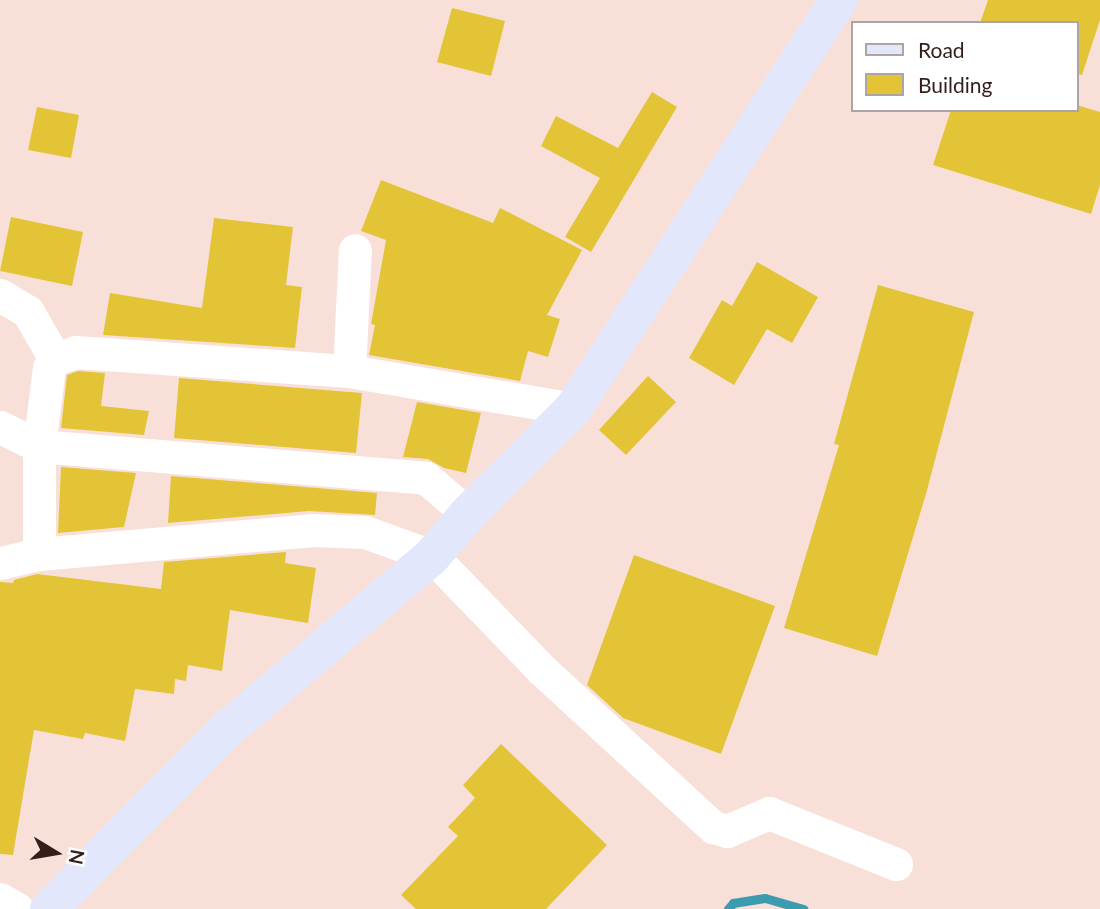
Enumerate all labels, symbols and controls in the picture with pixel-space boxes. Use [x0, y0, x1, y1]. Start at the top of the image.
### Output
legend [852, 21, 1079, 112]
text: Road [918, 37, 965, 62]
text: Building [918, 72, 993, 97]
north arrow [21, 818, 91, 888]
text: N [64, 848, 90, 866]

